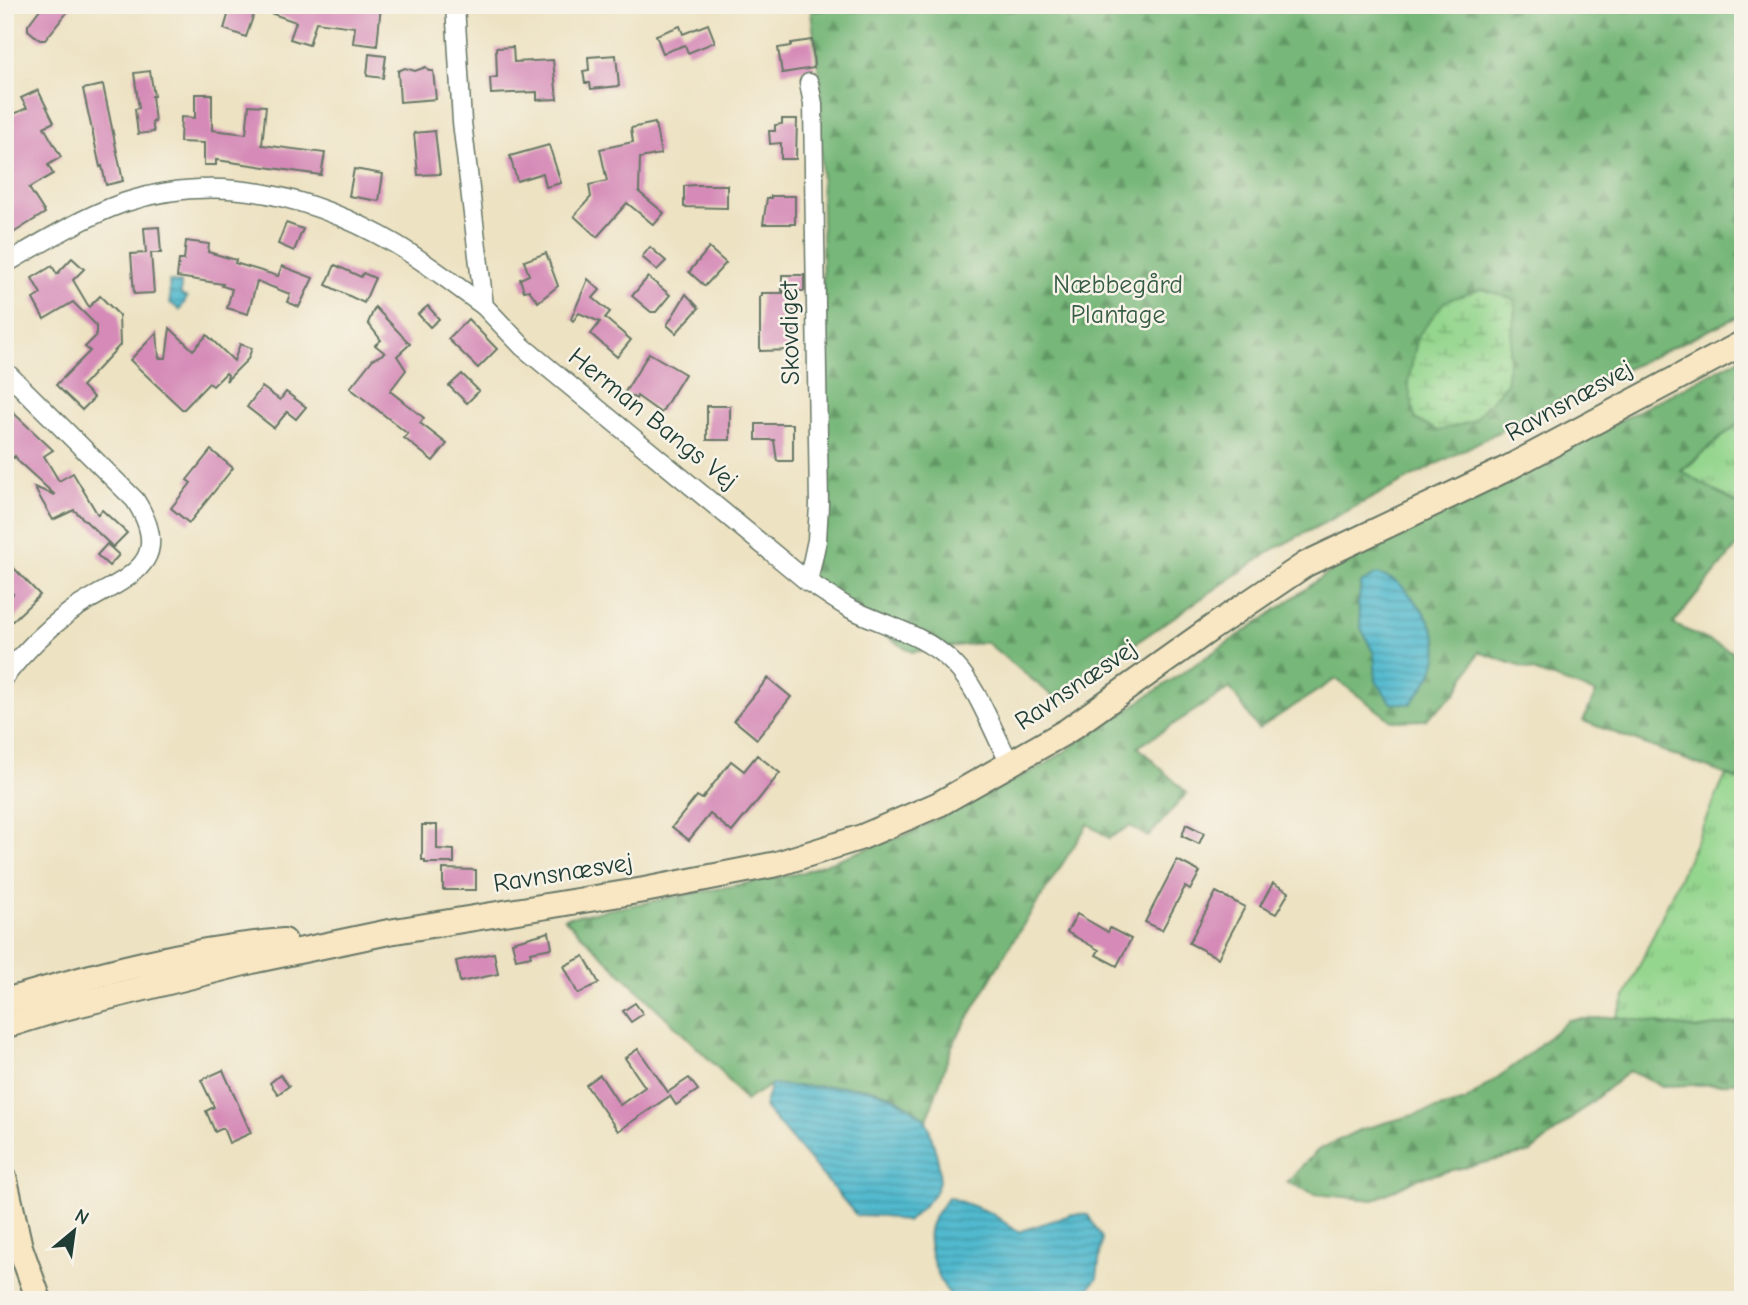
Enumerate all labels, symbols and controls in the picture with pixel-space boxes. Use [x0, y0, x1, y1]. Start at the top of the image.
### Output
park label: Næbbegård Plantage [1053, 270, 1183, 330]
street label: Skovdiget [774, 279, 806, 385]
street label: Herman Bangs Vej [562, 342, 744, 496]
street label: Ravnsnæsvej [1500, 354, 1638, 448]
street label: Ravnsnæsvej [1009, 633, 1143, 737]
street label: Ravnsnæsvej [491, 847, 635, 899]
north arrow [38, 1196, 108, 1266]
text: N [71, 1204, 93, 1230]

